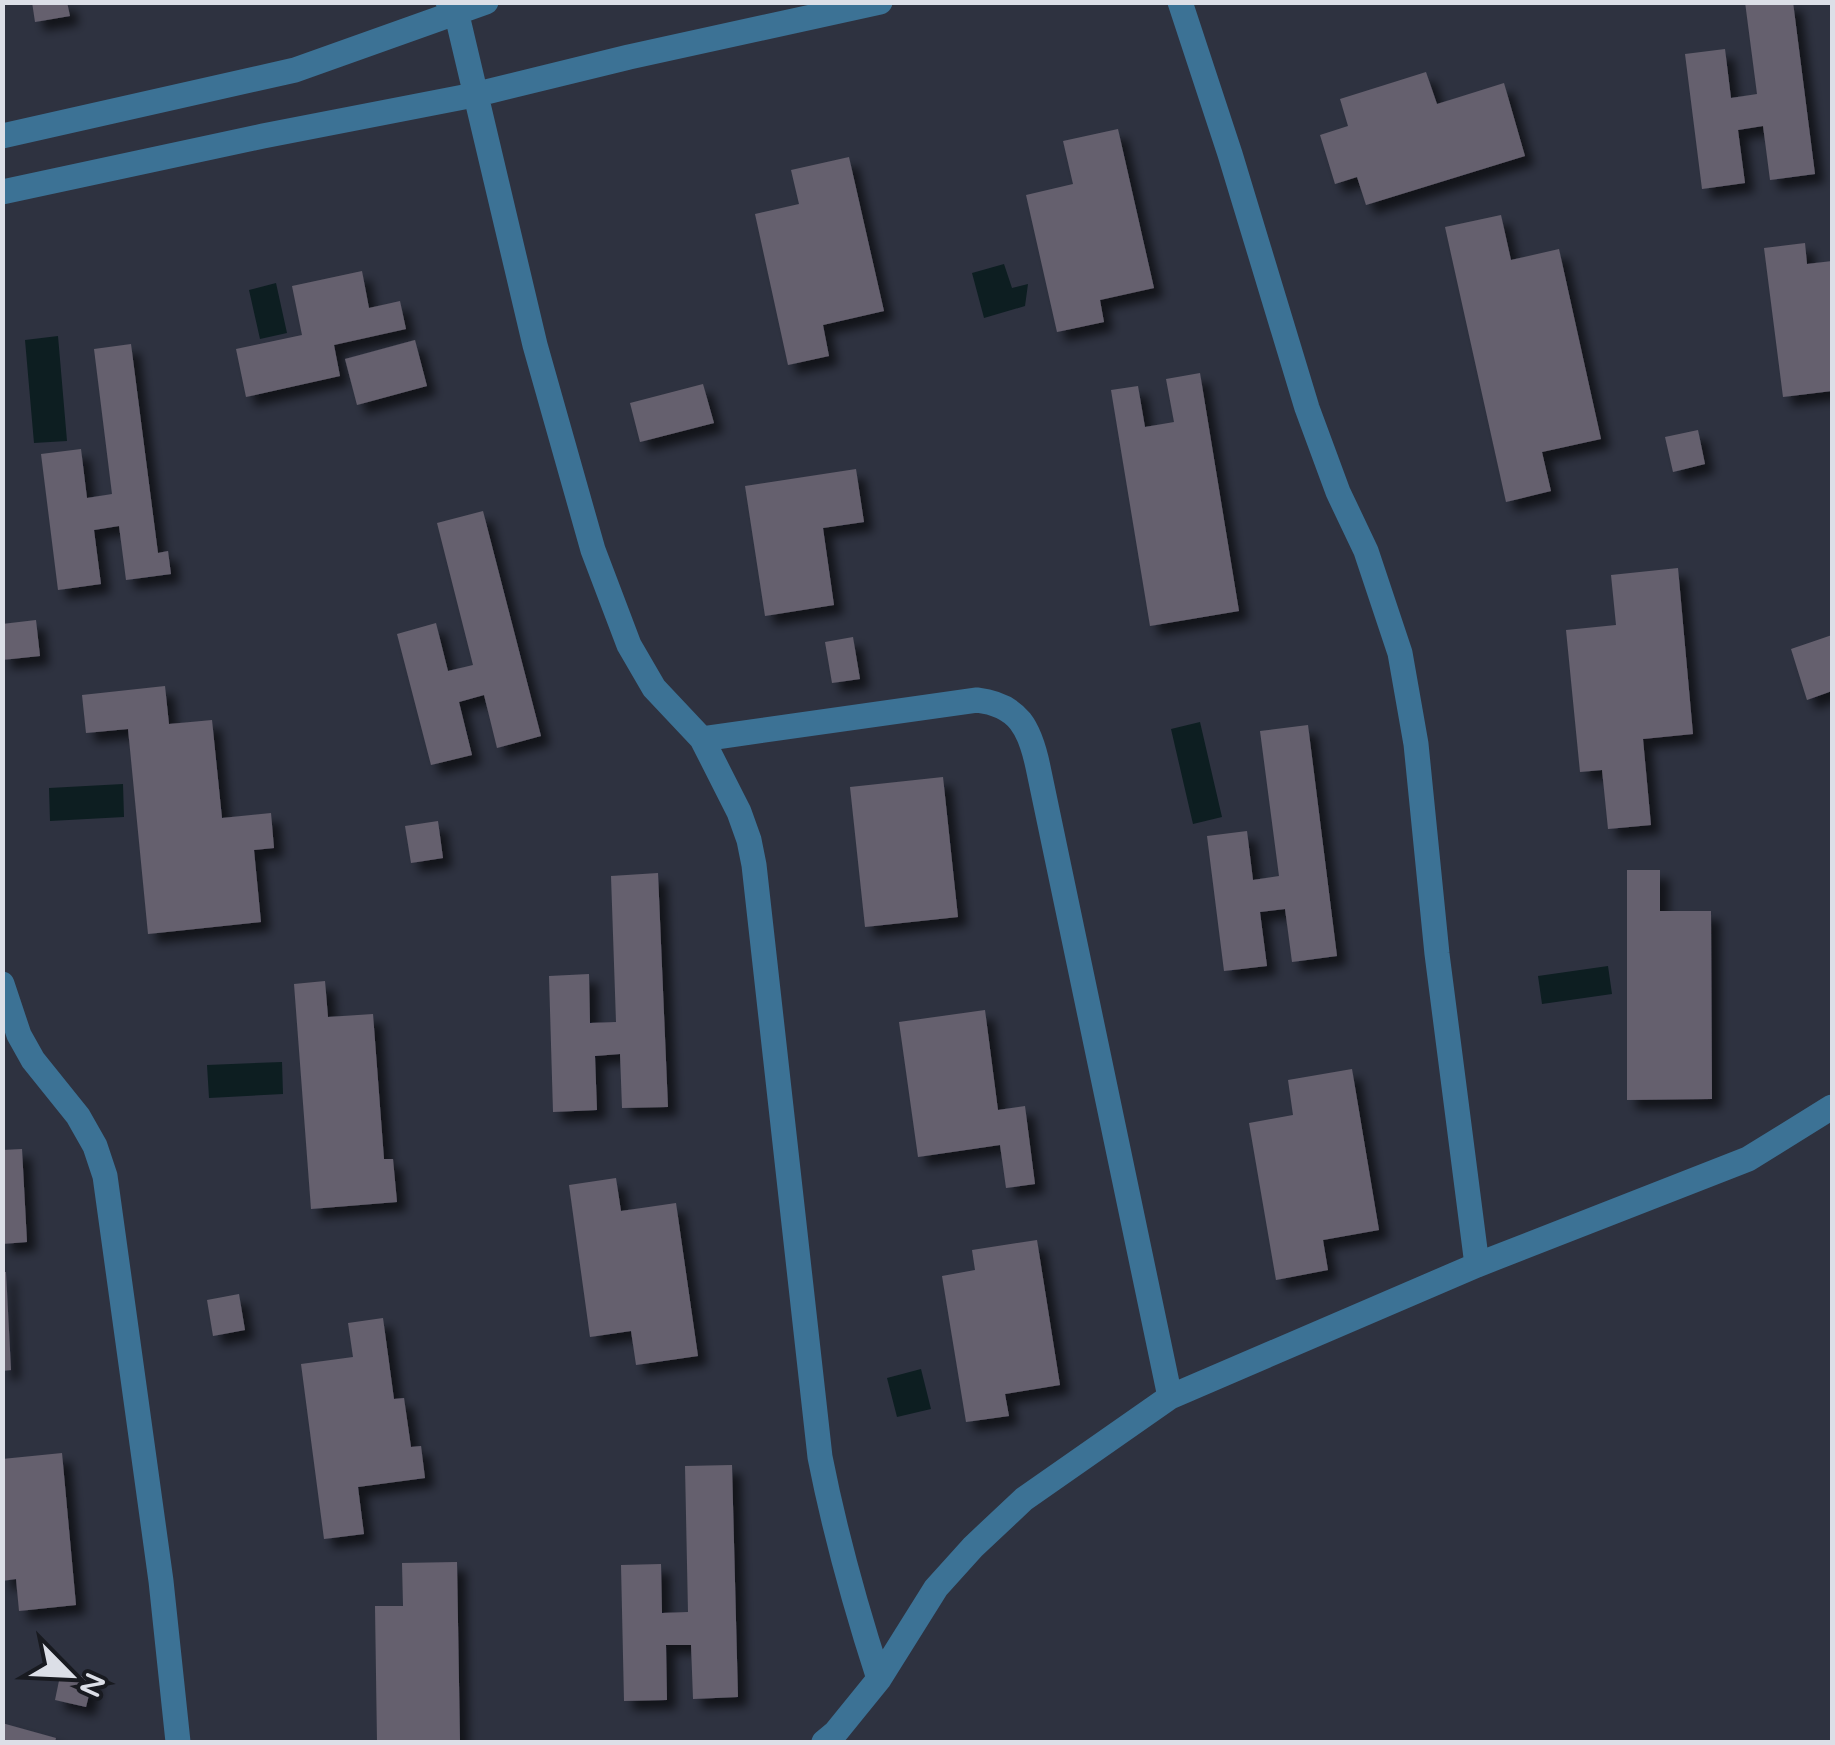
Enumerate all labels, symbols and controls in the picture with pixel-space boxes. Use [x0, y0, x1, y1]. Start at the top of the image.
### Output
north arrow [20, 1625, 120, 1725]
text: N [72, 1668, 112, 1702]

